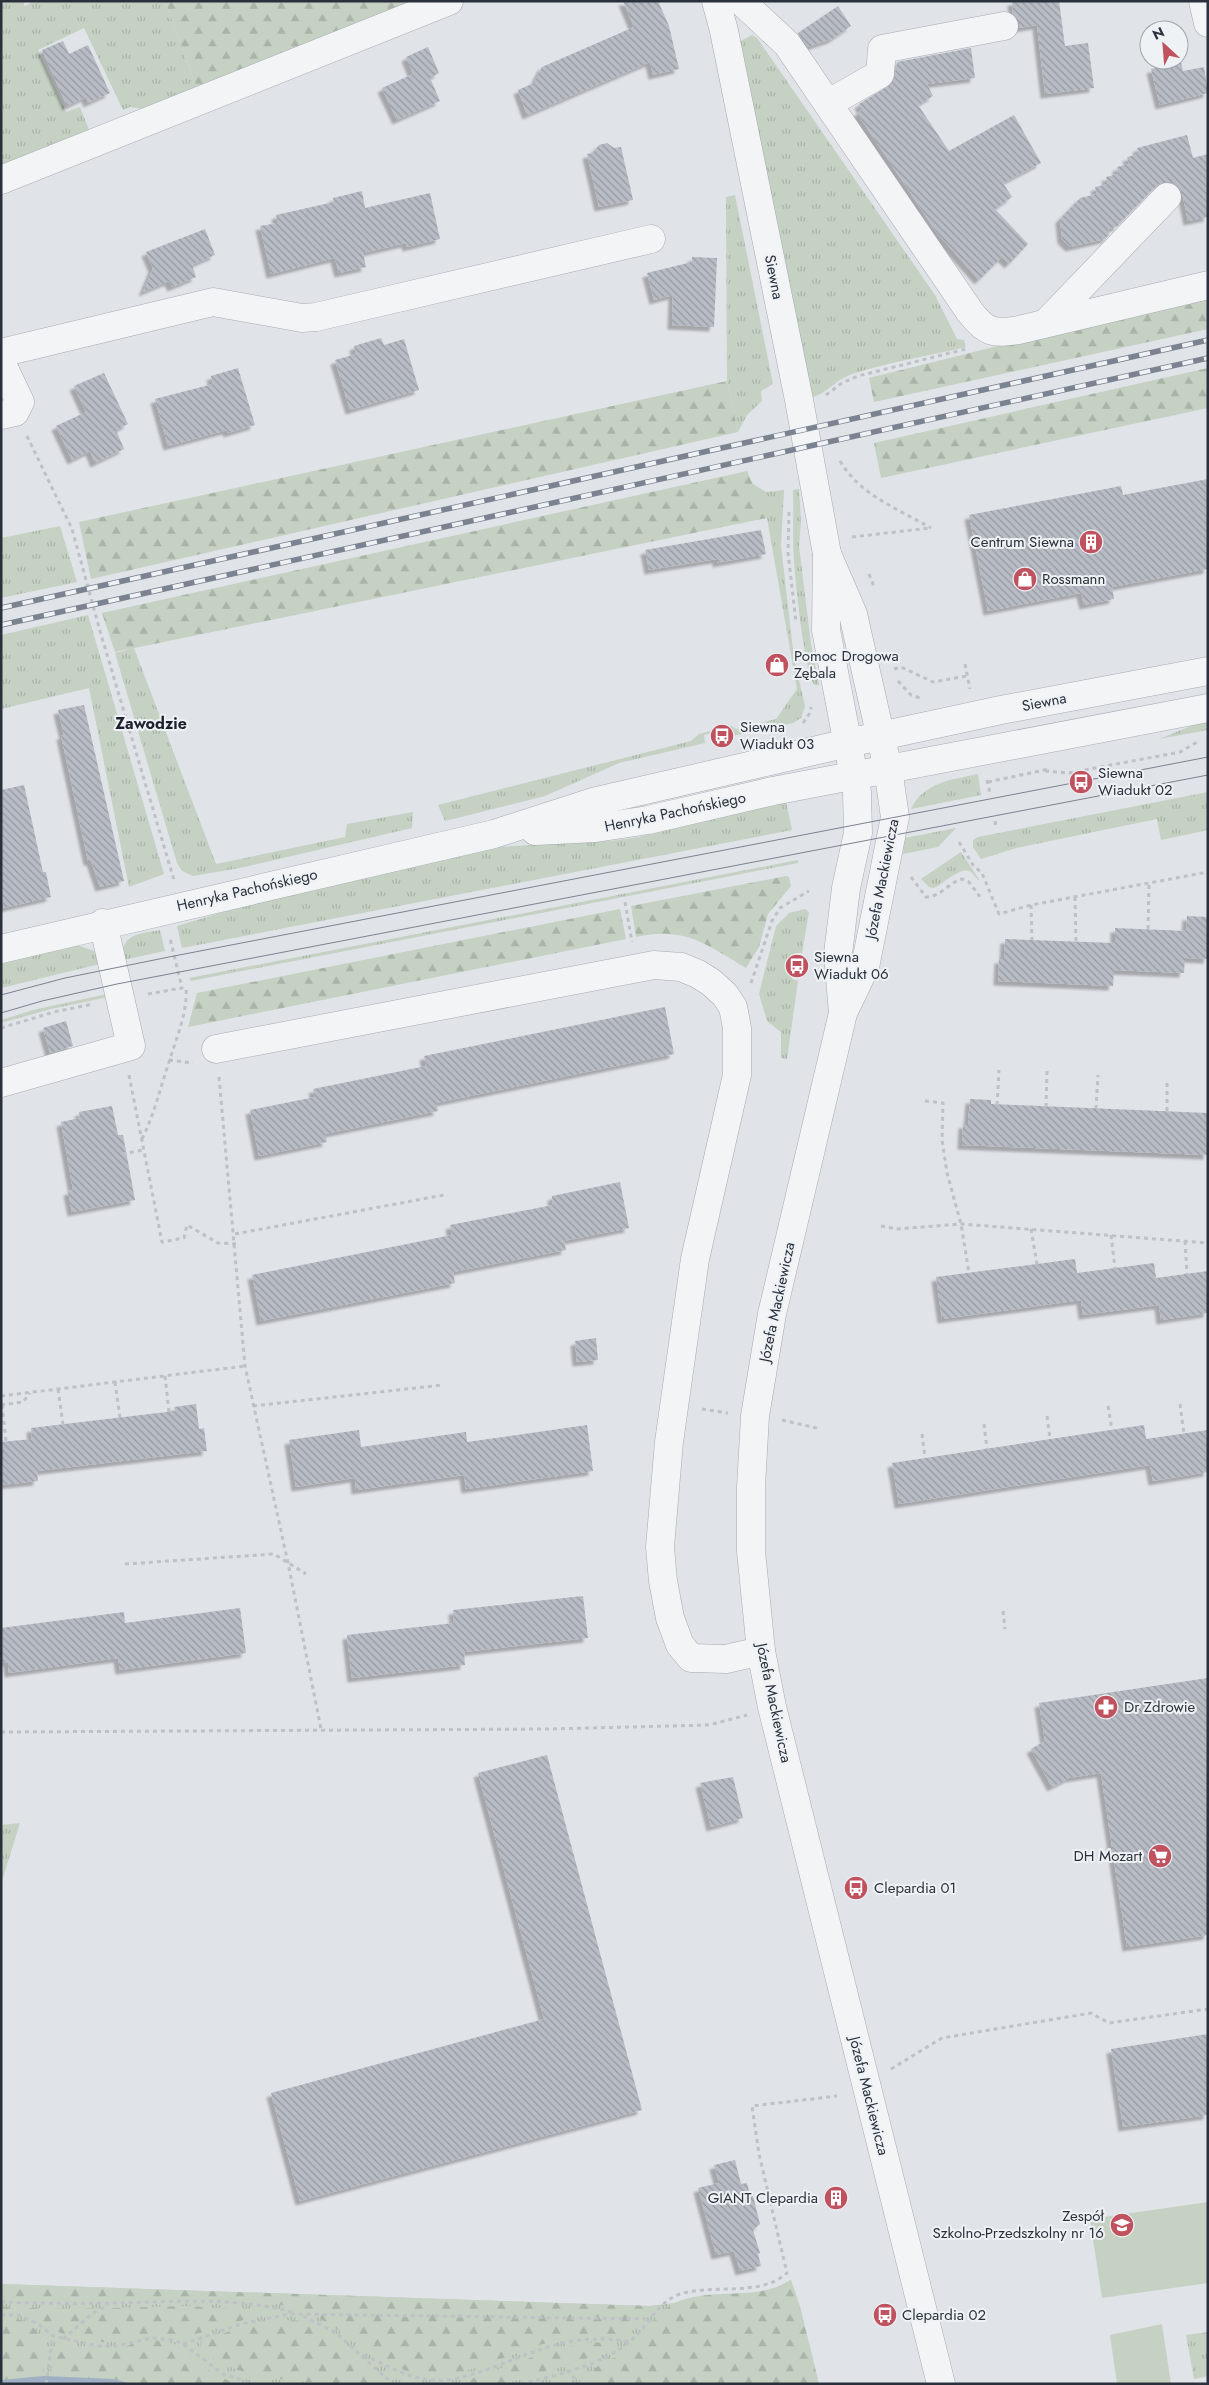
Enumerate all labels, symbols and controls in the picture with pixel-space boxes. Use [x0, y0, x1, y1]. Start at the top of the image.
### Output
north arrow [1139, 20, 1189, 70]
text: N [1149, 22, 1168, 45]
street label: Siewna [759, 253, 789, 301]
building icon: Centrum Siewna [1078, 529, 1104, 555]
place label: Centrum Siewna [970, 531, 1074, 553]
shop icon: Rossmann [1012, 566, 1038, 592]
place label: Rossmann [1042, 568, 1105, 590]
place label: Pomoc Drogowa Zębala [794, 645, 899, 684]
shop icon: Pomoc Drogowa Zębala [764, 652, 790, 678]
street label: Siewna [1020, 687, 1068, 717]
district label: Zawodzie [115, 712, 187, 735]
place label: Siewna Wiadukt 03 [740, 716, 814, 755]
bus stop icon: Siewna Wiadukt 03 [709, 723, 735, 749]
place label: Siewna Wiadukt 02 [1098, 762, 1173, 801]
bus stop icon: Siewna Wiadukt 02 [1068, 769, 1094, 795]
street label: Henryka Pachońskiego [602, 786, 748, 838]
street label: Józefa Mackiewicza [859, 817, 904, 943]
street label: Henryka Pachońskiego [174, 863, 320, 917]
place label: Siewna Wiadukt 06 [814, 946, 889, 985]
bus stop icon: Siewna Wiadukt 06 [784, 953, 810, 979]
street label: Józefa Mackiewicza [753, 1240, 800, 1366]
street label: Józefa Mackiewicza [750, 1639, 797, 1765]
pharmacy icon: Dr Zdrowie [1093, 1694, 1119, 1720]
place label: Dr Zdrowie [1124, 1696, 1196, 1718]
supermarket icon: DH Mozart [1147, 1843, 1173, 1869]
place label: DH Mozart [1074, 1845, 1142, 1867]
bus stop icon: Clepardia 01 [843, 1875, 869, 1901]
place label: Clepardia 01 [874, 1877, 956, 1899]
street label: Józefa Mackiewicza [843, 2032, 894, 2158]
building icon: GIANT Clepardia [823, 2185, 849, 2211]
place label: GIANT Clepardia [708, 2187, 818, 2209]
place label: Zespół Szkolno-Przedszkolny nr 16 [932, 2205, 1105, 2244]
school or university icon: Zespół Szkolno-Przedszkolny nr 16 [1109, 2212, 1135, 2238]
bus stop icon: Clepardia 02 [872, 2302, 898, 2328]
place label: Clepardia 02 [902, 2304, 986, 2326]

